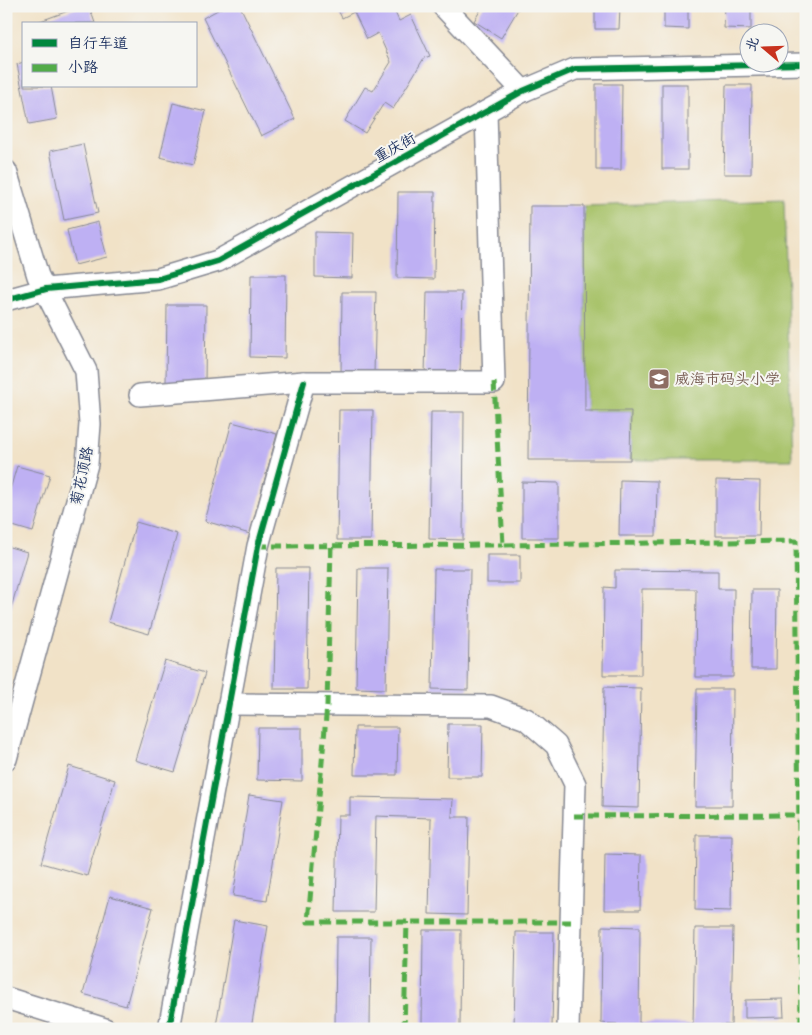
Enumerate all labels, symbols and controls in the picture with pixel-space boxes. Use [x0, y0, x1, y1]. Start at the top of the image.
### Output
legend [22, 22, 198, 88]
north arrow [740, 22, 790, 72]
text: 自行车道 [68, 34, 128, 53]
text: 北 [742, 35, 762, 53]
text: 小路 [68, 58, 98, 77]
street label: 重庆街 [371, 129, 419, 167]
school or university icon: 威海市码头小学 [647, 367, 671, 391]
place label: 威海市码头小学 [675, 370, 780, 389]
street label: 菊花顶路 [66, 445, 98, 507]

